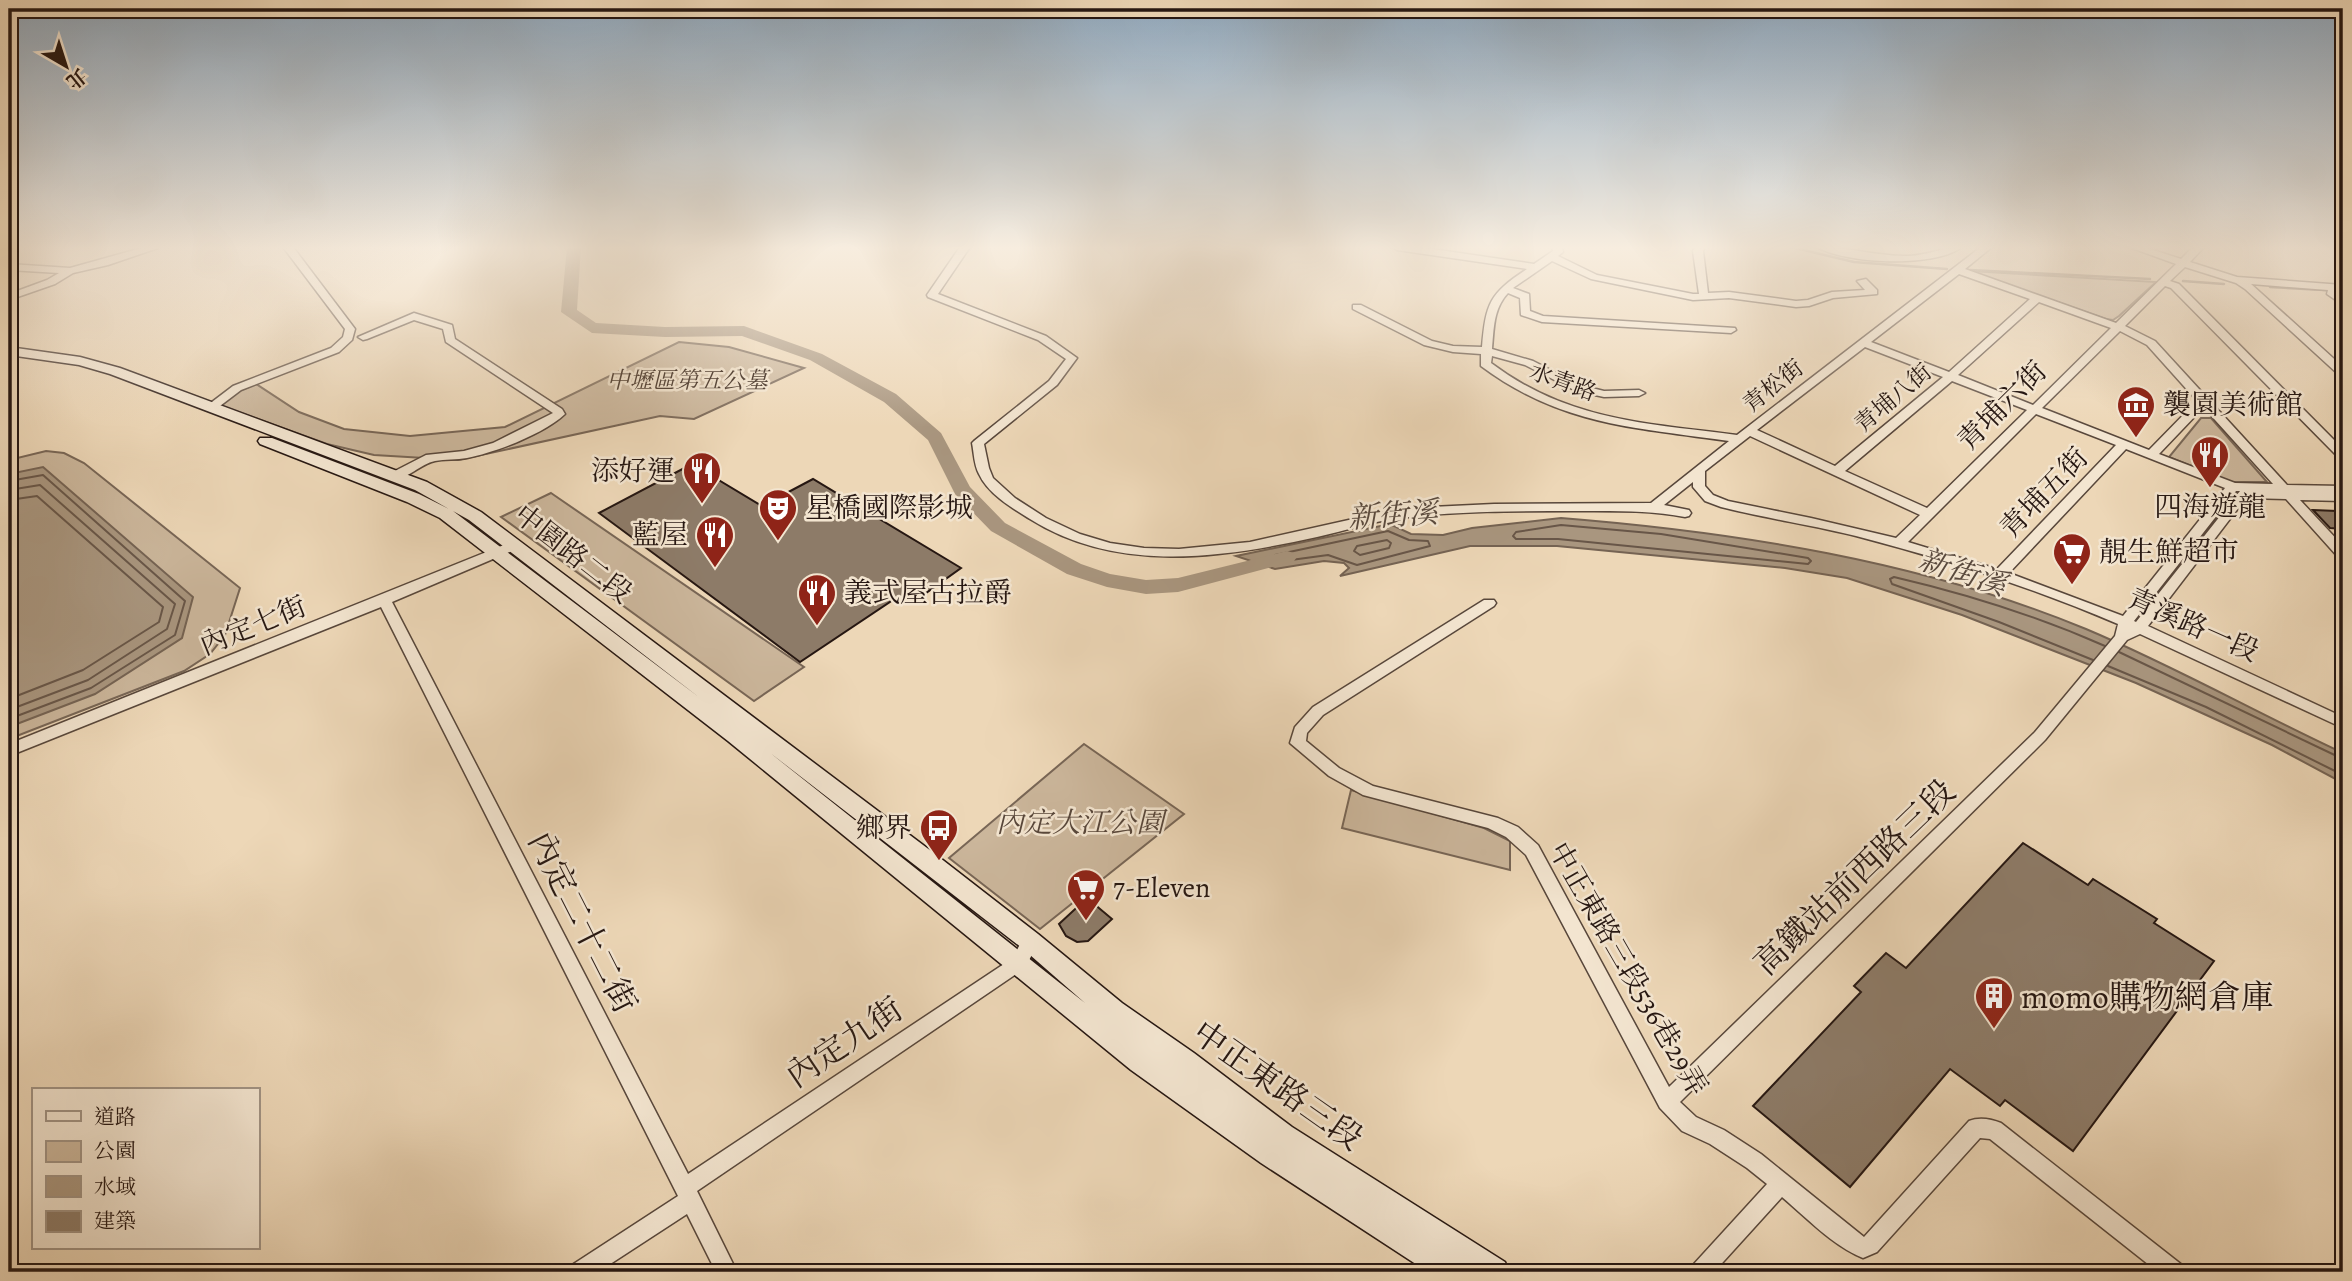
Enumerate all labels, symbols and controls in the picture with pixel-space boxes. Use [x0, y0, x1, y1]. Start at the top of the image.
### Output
north arrow [32, 32, 102, 102]
text: 北 [60, 62, 92, 95]
street label: 青松街 [1736, 353, 1810, 419]
street label: 青埔六街 [1949, 353, 2055, 459]
street label: 水青路 [1525, 356, 1601, 408]
street label: 青埔八街 [1848, 357, 1938, 439]
park label: 中壢區第五公墓 [607, 365, 772, 396]
museum icon: 襲園美術館 [2115, 384, 2157, 439]
place label: 襲園美術館 [2163, 386, 2303, 424]
restaurant icon: 四海遊龍 [2189, 434, 2231, 489]
street label: 青埔五街 [1991, 440, 2097, 546]
restaurant icon: 添好運 [681, 450, 723, 505]
place label: 添好運 [591, 452, 675, 490]
theatre icon: 星橋國際影城 [757, 487, 799, 542]
place label: 四海遊龍 [2154, 488, 2266, 526]
place label: 星橋國際影城 [805, 489, 973, 527]
water label: 新街溪 [1347, 492, 1442, 538]
street label: 中園路二段 [506, 496, 640, 612]
restaurant icon: 藍屋 [694, 514, 736, 569]
place label: 藍屋 [632, 516, 688, 554]
supermarket icon: 靚生鮮超市 [2051, 531, 2093, 586]
place label: 靚生鮮超市 [2099, 533, 2239, 571]
water label: 新街溪 [1914, 539, 2015, 606]
restaurant icon: 義式屋古拉爵 [796, 572, 838, 627]
place label: 義式屋古拉爵 [844, 574, 1012, 612]
street label: 青溪路一段 [2121, 579, 2265, 671]
street label: 內定七街 [194, 587, 312, 665]
street label: 高鐵站前西路三段 [1743, 769, 1965, 985]
park label: 內定大江公園 [996, 804, 1168, 842]
bus stop icon: 鄉界 [918, 807, 960, 862]
place label: 鄉界 [856, 809, 912, 847]
street label: 內定二十二街 [518, 824, 648, 1020]
street label: 中正東路三段536巷29弄 [1540, 835, 1716, 1103]
supermarket icon: 7-Eleven [1065, 867, 1107, 922]
place label: 7-Eleven [1113, 869, 1210, 907]
place label: momo購物網倉庫 [2021, 974, 2274, 1019]
building icon: momo購物網倉庫 [1973, 975, 2015, 1030]
street label: 內定九街 [777, 986, 911, 1098]
street label: 中正東路三段 [1184, 1010, 1372, 1160]
legend [32, 1088, 259, 1250]
text: 道路 [94, 1103, 136, 1131]
text: 公園 [94, 1137, 136, 1165]
text: 水域 [94, 1173, 136, 1201]
text: 建築 [94, 1207, 136, 1235]

